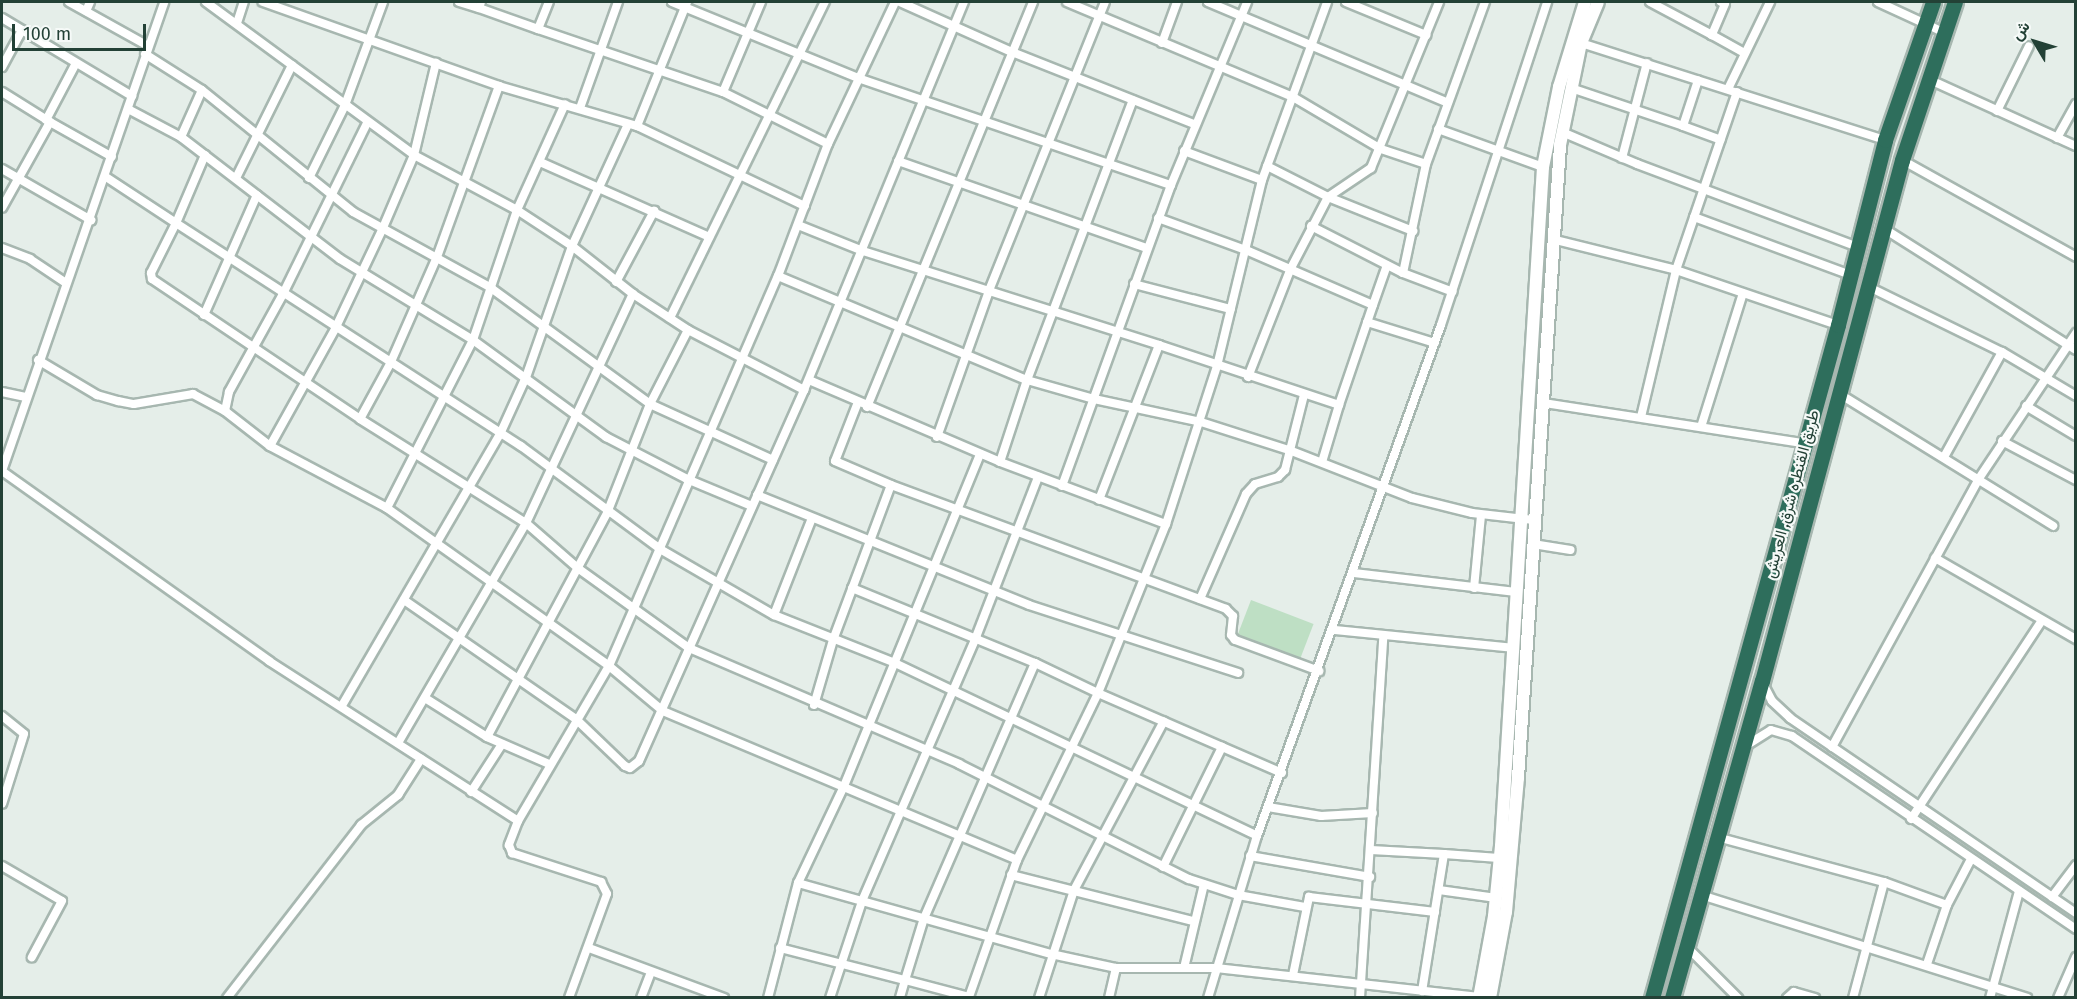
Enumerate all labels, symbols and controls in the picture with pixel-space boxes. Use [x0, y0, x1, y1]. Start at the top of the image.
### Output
scale bar [15, 12, 148, 50]
north arrow [2005, 12, 2065, 72]
text: ش [2007, 17, 2034, 44]
text: 100 m [23, 23, 71, 45]
street label: طريق القنطره شرق, العريش [1760, 408, 1824, 580]

